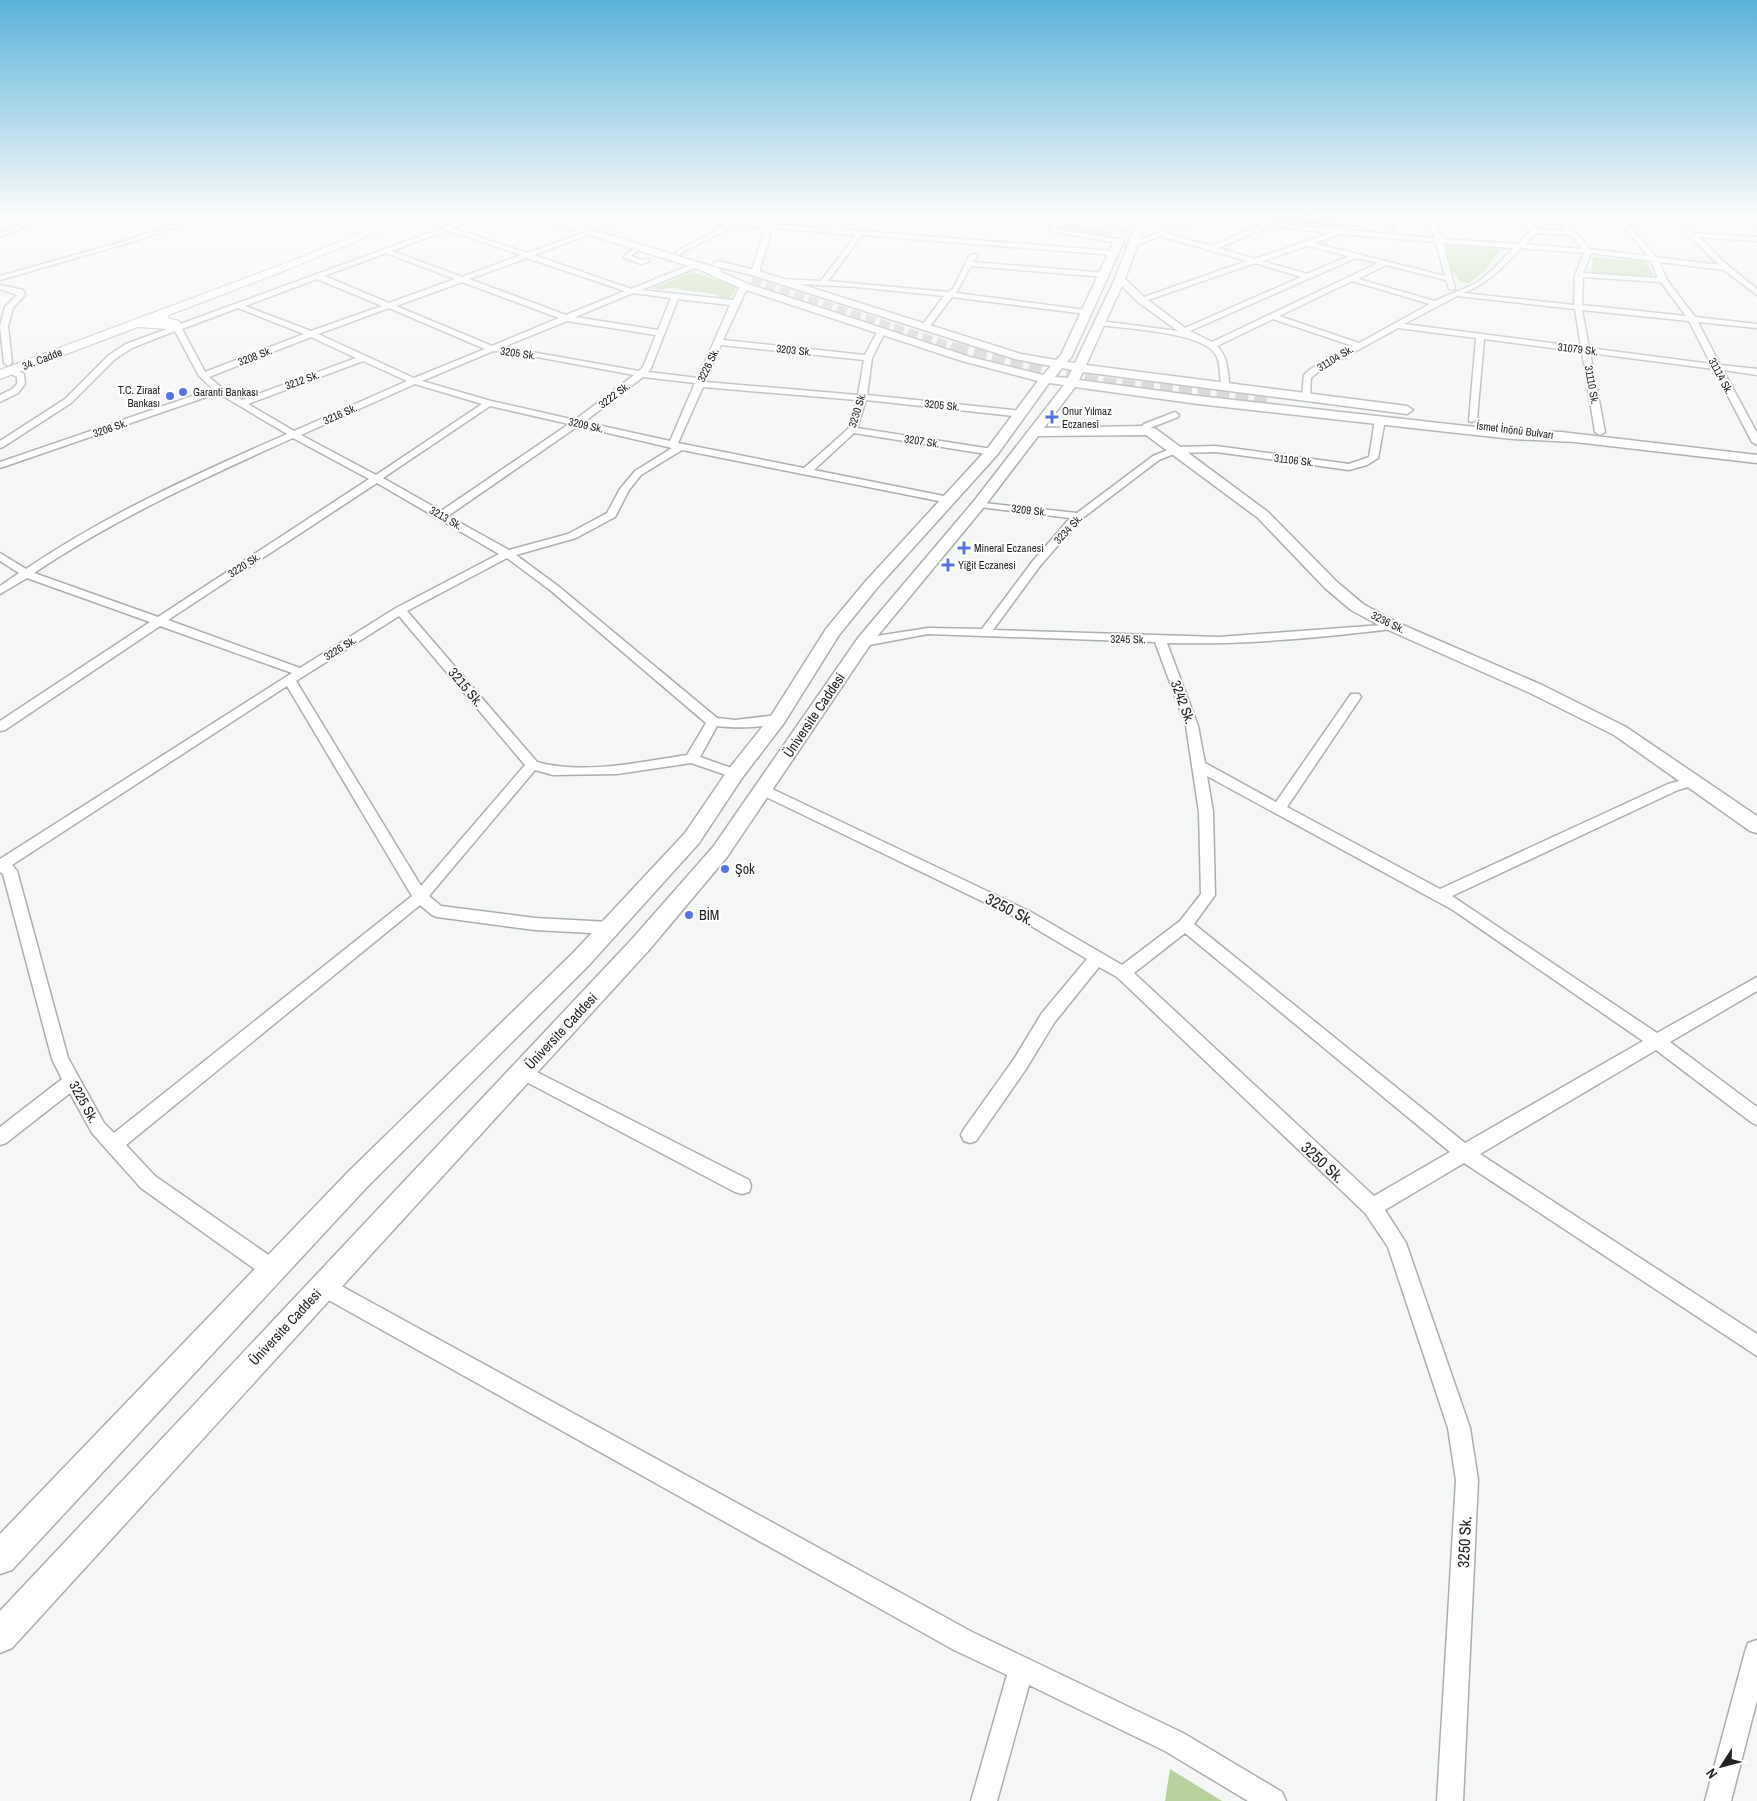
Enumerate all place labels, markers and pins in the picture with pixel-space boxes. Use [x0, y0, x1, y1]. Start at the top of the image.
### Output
place label: T.C. Ziraat Bankası [118, 383, 160, 410]
place label: Garanti Bankası [193, 385, 258, 399]
marker: Garanti Bankası [177, 386, 189, 398]
marker: T.C. Ziraat Bankası [164, 390, 176, 402]
place label: Onur Yılmaz Eczanesi [1062, 404, 1112, 431]
marker: Onur Yılmaz Eczanesi [1046, 411, 1058, 423]
place label: Mineral Eczanesi [974, 541, 1044, 555]
marker: Mineral Eczanesi [958, 542, 970, 554]
place label: Yiğit Eczanesi [958, 558, 1016, 572]
marker: Yiğit Eczanesi [942, 559, 954, 571]
place label: Şok [735, 860, 755, 878]
marker: Şok [719, 863, 731, 875]
place label: BİM [699, 906, 719, 924]
marker: BİM [683, 909, 695, 921]

